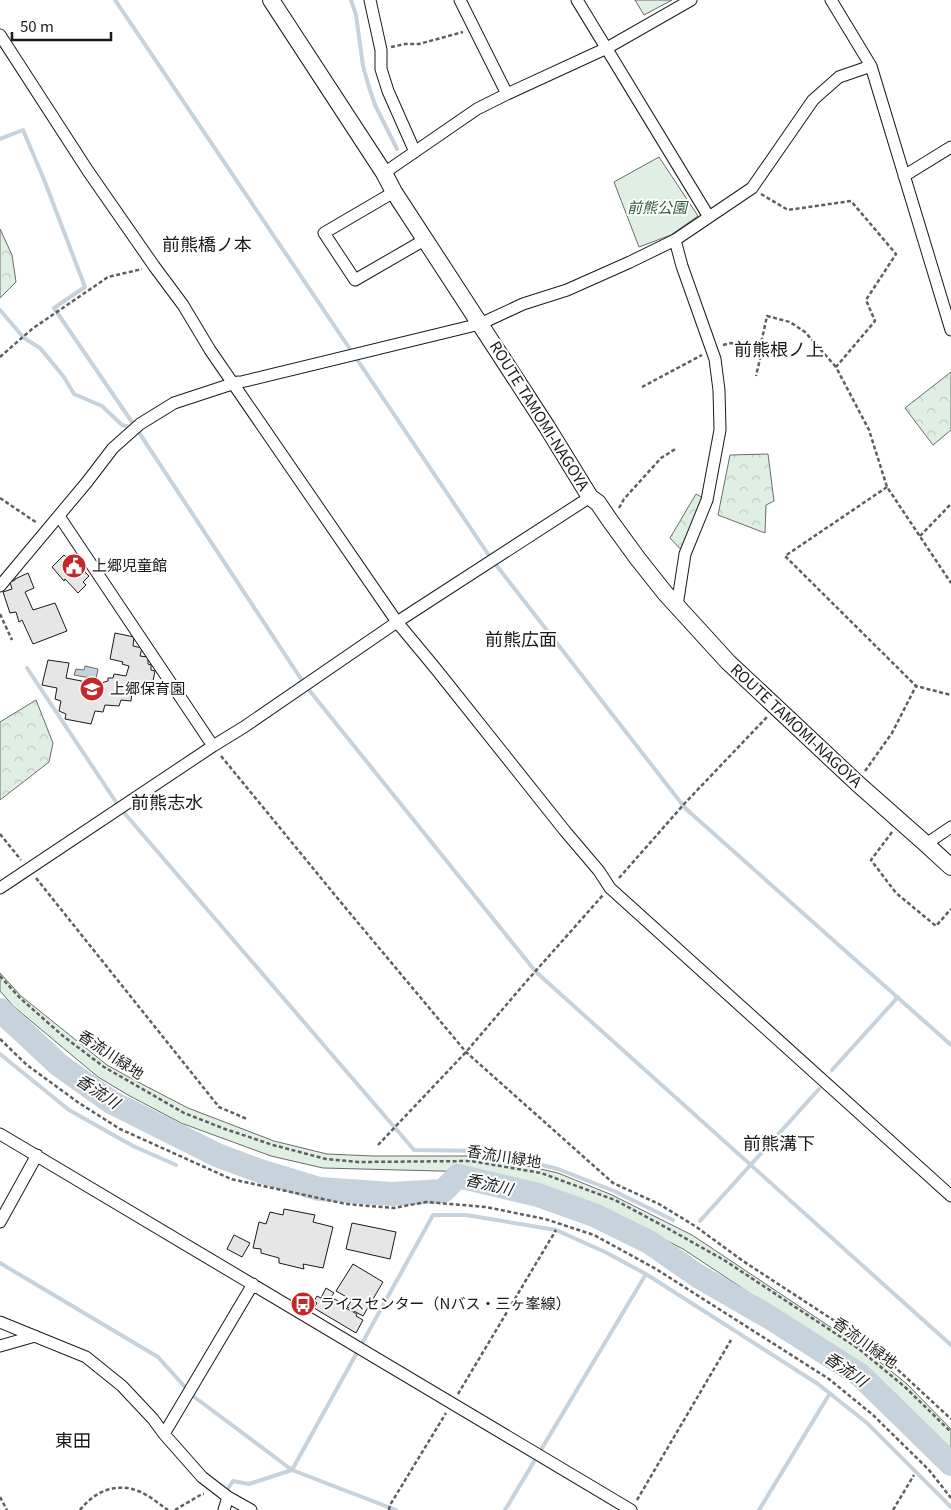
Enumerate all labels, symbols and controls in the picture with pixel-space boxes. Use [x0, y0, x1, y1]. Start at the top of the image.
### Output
scale bar [12, 10, 111, 42]
text: 50 m [20, 15, 54, 36]
park label: 前熊公園 [627, 196, 689, 217]
district label: 前熊橋ノ本 [162, 230, 252, 256]
district label: 前熊根ノ上 [734, 335, 824, 361]
street label: ROUTE TAMOMI-NAGOYA [486, 336, 595, 495]
public building icon: 上郷児童館 [61, 553, 87, 579]
place label: 上郷児童館 [92, 554, 167, 575]
district label: 前熊広面 [485, 625, 557, 651]
street label: ROUTE TAMOMI-NAGOYA [727, 658, 868, 792]
school or university icon: 上郷保育園 [79, 676, 105, 702]
place label: 上郷保育園 [110, 677, 185, 698]
district label: 前熊志水 [131, 788, 203, 814]
street label: 香流川緑地 [75, 1024, 149, 1083]
water label: 香流川 [72, 1067, 127, 1114]
district label: 前熊溝下 [743, 1129, 815, 1155]
street label: 香流川緑地 [466, 1139, 543, 1172]
water label: 香流川 [463, 1166, 517, 1201]
bus stop icon: ライスセンター（Nバス・三ヶ峯線） [290, 1291, 316, 1317]
place label: ライスセンター（Nバス・三ヶ峯線） [320, 1292, 570, 1313]
street label: 香流川緑地 [829, 1314, 901, 1372]
water label: 香流川 [821, 1347, 871, 1391]
district label: 東田 [55, 1426, 91, 1452]

